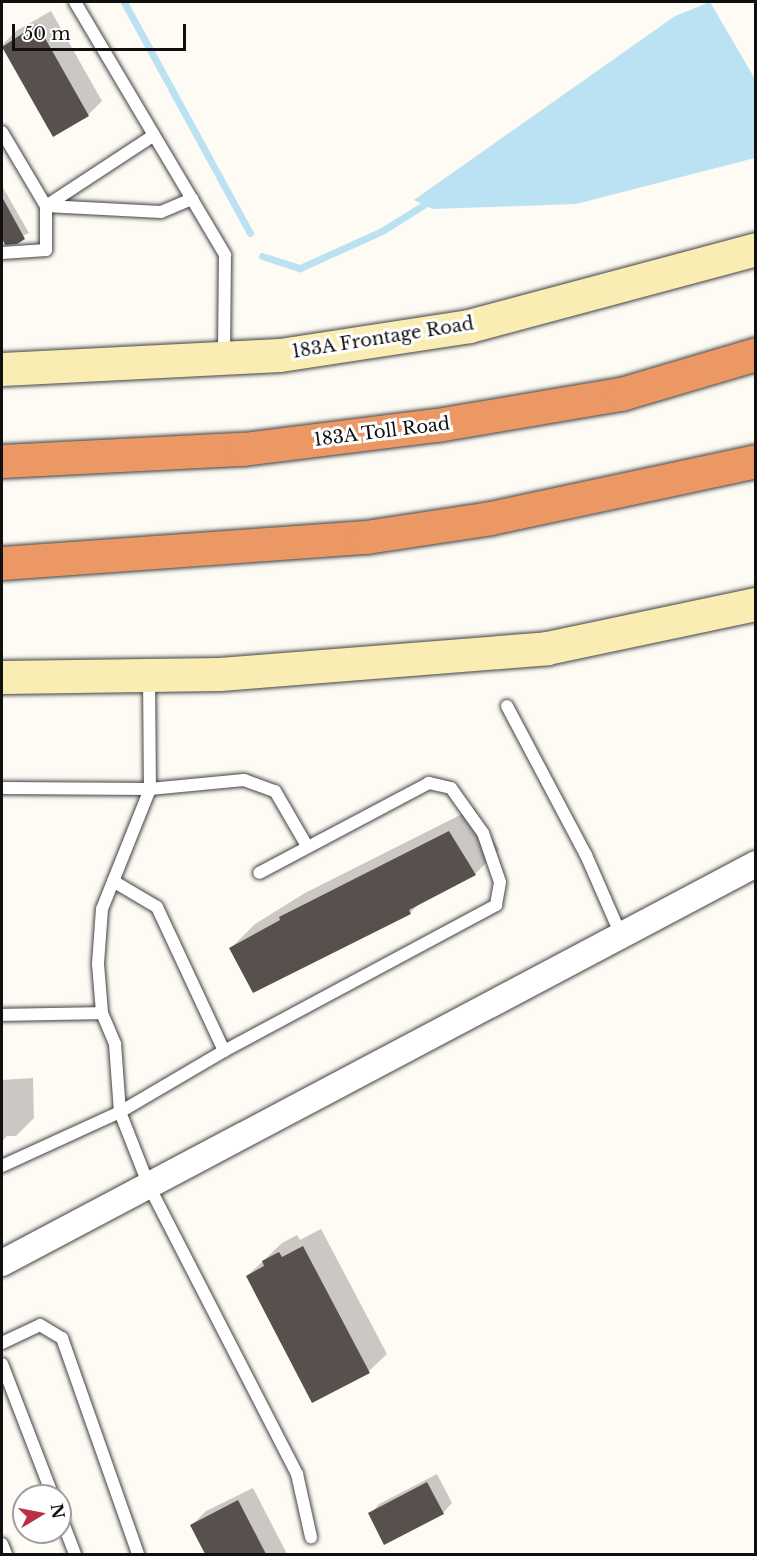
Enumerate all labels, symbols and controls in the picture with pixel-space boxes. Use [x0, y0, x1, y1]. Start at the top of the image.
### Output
scale bar [15, 12, 189, 50]
text: 50 m [23, 23, 71, 45]
street label: 183A Frontage Road [290, 313, 476, 363]
street label: 183A Toll Road [312, 413, 452, 451]
north arrow [12, 1484, 72, 1544]
text: N [47, 1502, 69, 1520]

